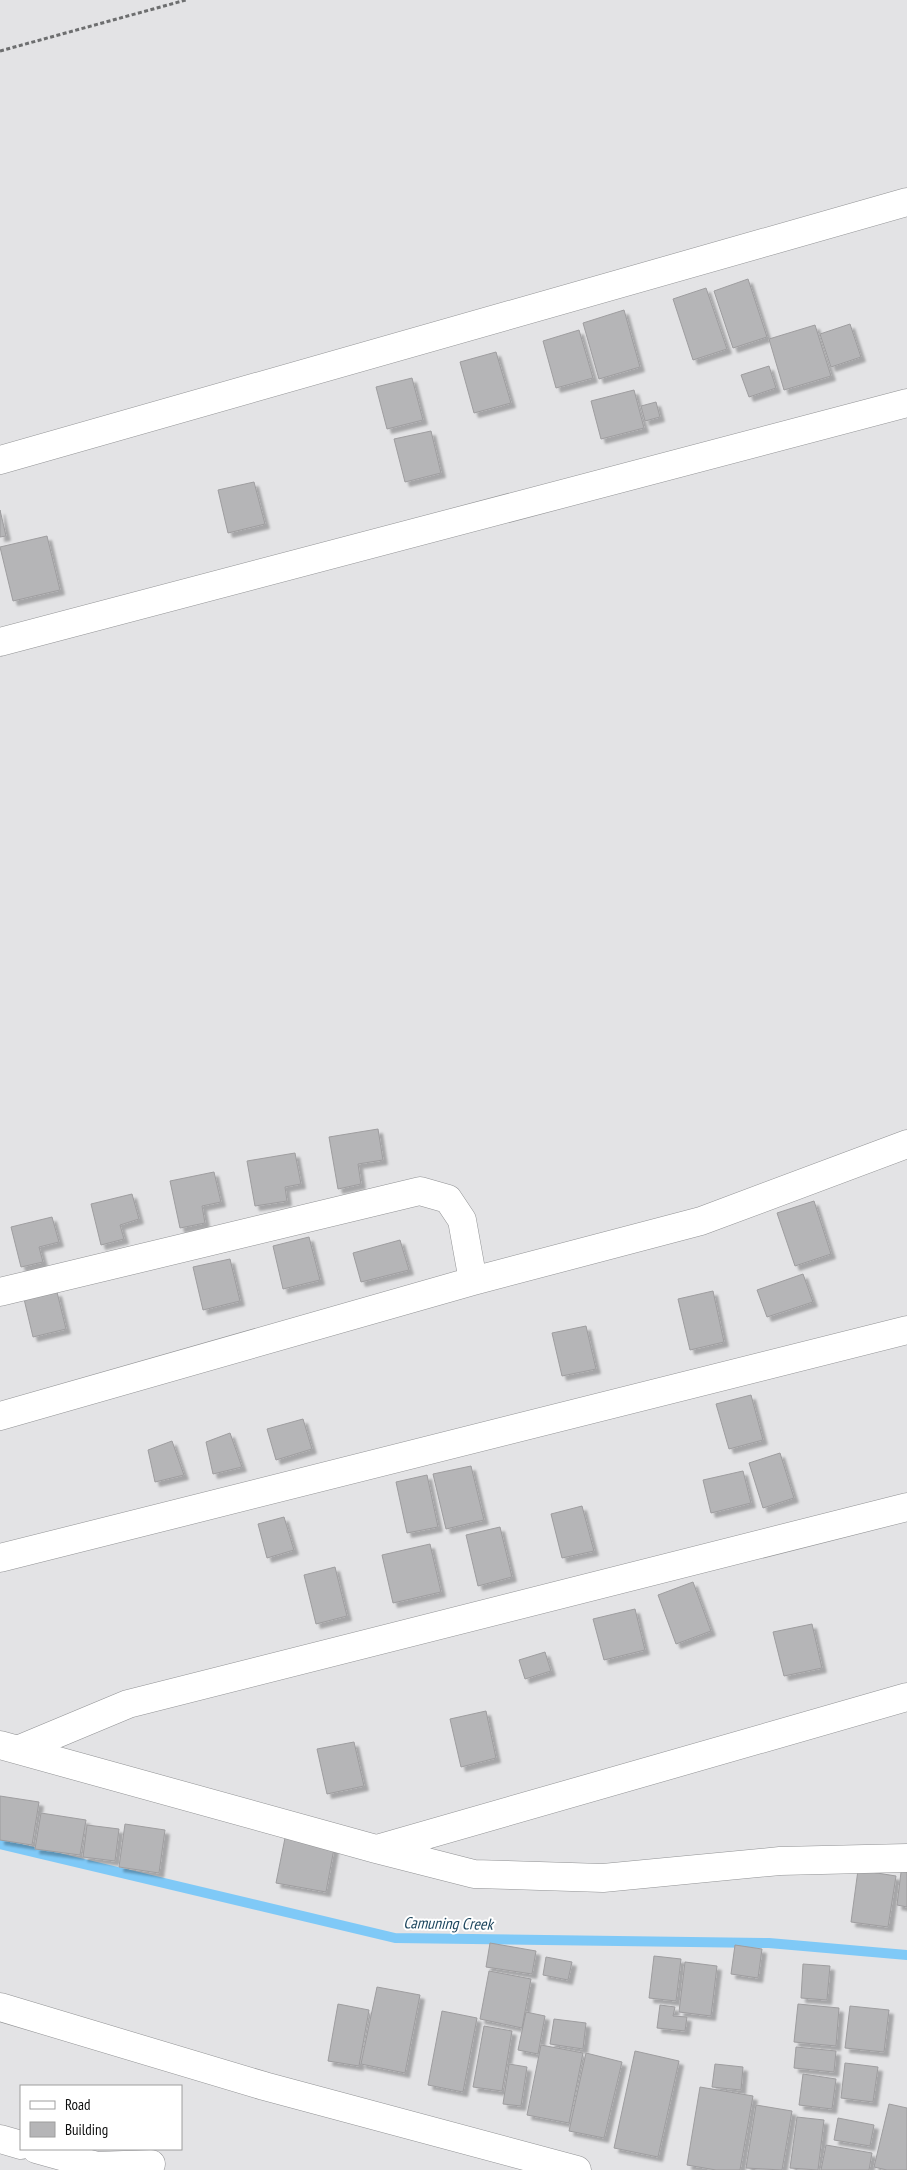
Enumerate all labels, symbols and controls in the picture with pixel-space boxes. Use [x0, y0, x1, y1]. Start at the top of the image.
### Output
water label: Camuning Creek [403, 1912, 495, 1934]
legend [20, 2085, 182, 2150]
text: Road [65, 2095, 91, 2114]
text: Building [65, 2120, 108, 2139]

